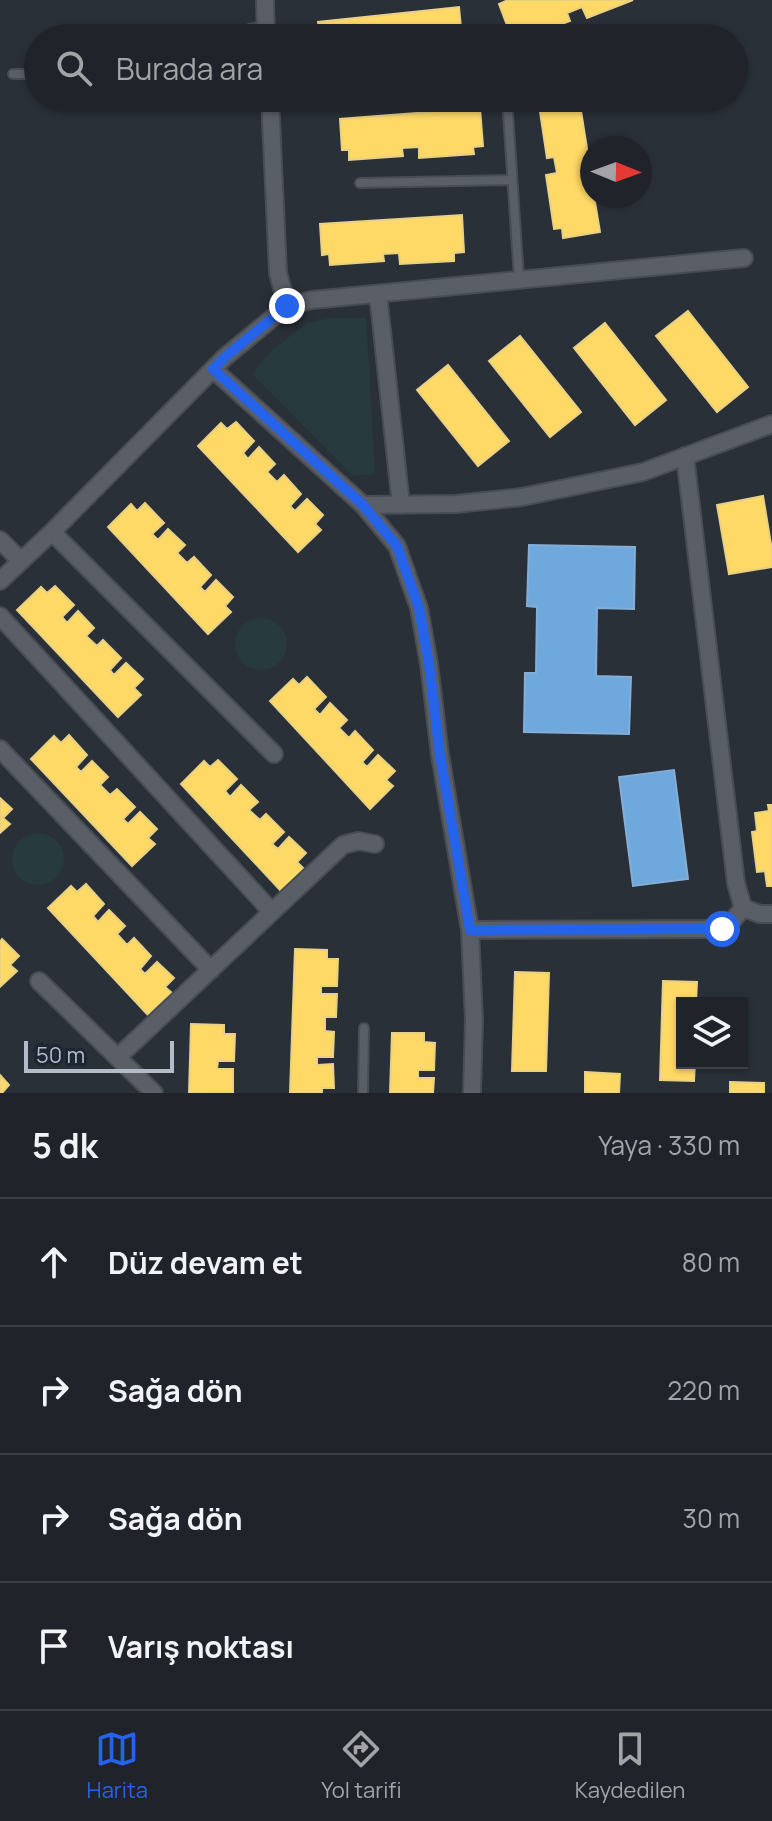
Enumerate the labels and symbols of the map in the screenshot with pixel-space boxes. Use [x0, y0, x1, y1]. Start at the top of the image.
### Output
north arrow [580, 136, 652, 208]
route end [269, 288, 305, 324]
route start [704, 911, 740, 947]
scale bar [24, 1037, 174, 1073]

